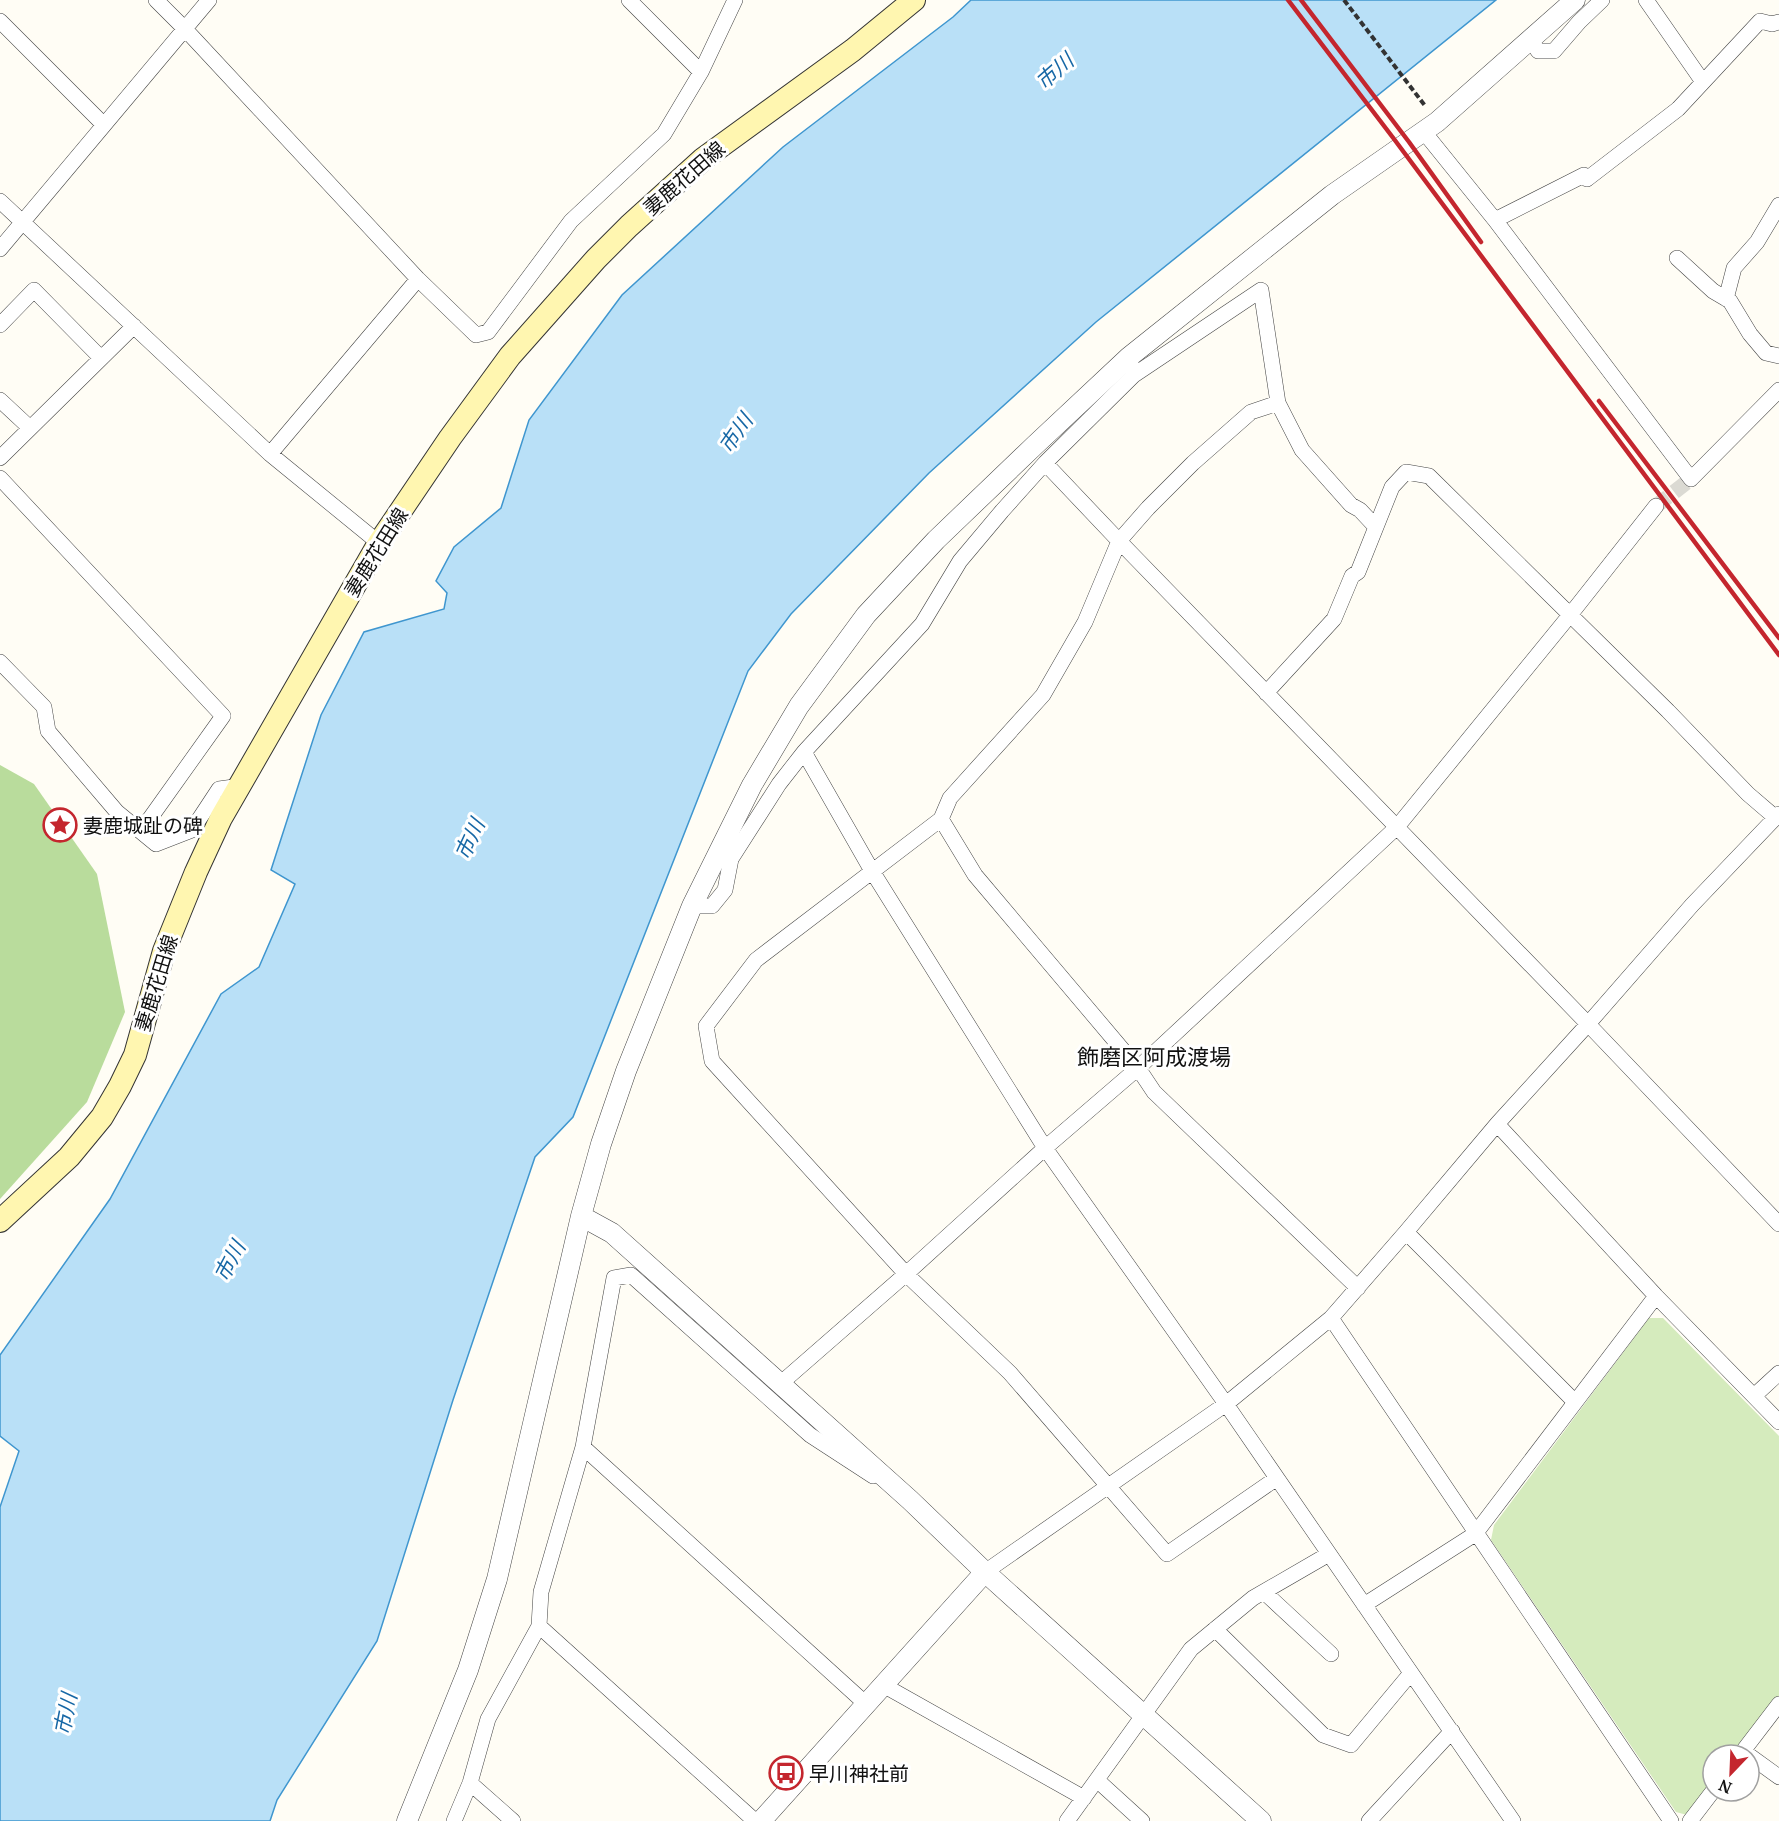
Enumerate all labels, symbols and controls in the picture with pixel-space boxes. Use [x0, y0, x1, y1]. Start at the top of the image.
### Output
water label: 市川 [1029, 45, 1081, 95]
street label: 妻鹿花田線 [637, 135, 731, 221]
water label: 市川 [711, 406, 760, 458]
street label: 妻鹿花田線 [338, 502, 414, 602]
place icon: 妻鹿城趾の碑 [42, 807, 78, 843]
place label: 妻鹿城趾の碑 [83, 812, 203, 839]
water label: 市川 [447, 812, 491, 864]
street label: 妻鹿花田線 [128, 931, 184, 1035]
district label: 飾磨区阿成渡場 [1077, 1042, 1231, 1071]
water label: 市川 [207, 1234, 252, 1286]
water label: 市川 [47, 1689, 83, 1737]
north arrow [1701, 1743, 1761, 1803]
bus stop icon: 早川神社前 [768, 1755, 804, 1791]
place label: 早川神社前 [809, 1760, 909, 1787]
text: N [1715, 1774, 1735, 1799]

